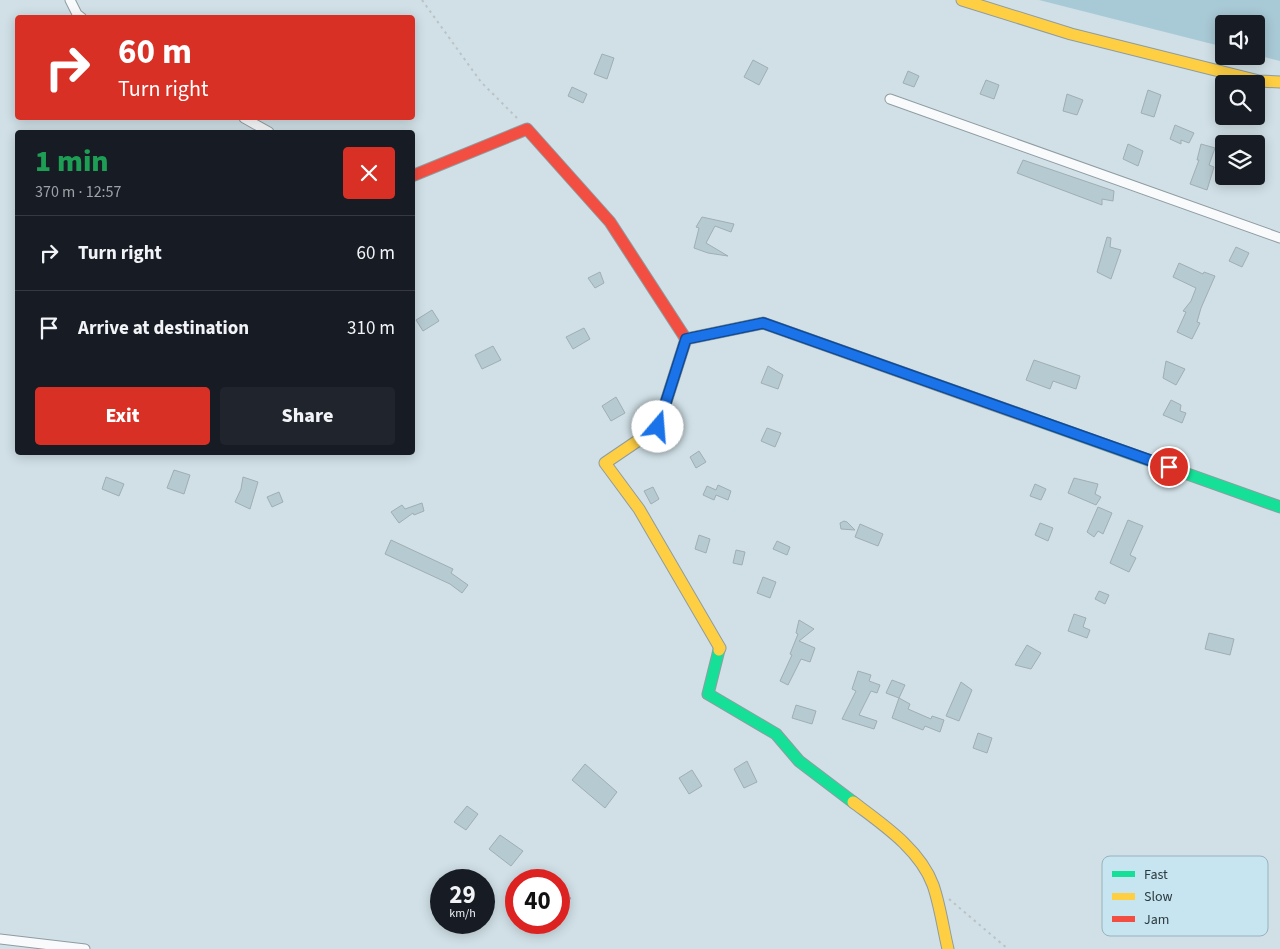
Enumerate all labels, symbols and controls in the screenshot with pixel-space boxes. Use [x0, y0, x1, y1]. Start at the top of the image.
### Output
map controls [1215, 15, 1265, 185]
button: sound [1215, 15, 1265, 65]
text: 60 m [118, 27, 192, 77]
icon: right [35, 35, 100, 100]
text: Turn right [118, 73, 208, 105]
button: search [1215, 75, 1265, 125]
button: layers [1215, 135, 1265, 185]
text: 1 min [35, 140, 109, 183]
button: close [343, 147, 395, 199]
text: 370 m · 12:57 [35, 181, 122, 203]
icon: right [35, 239, 63, 267]
text: Turn right [78, 240, 162, 267]
text: 60 m [357, 240, 395, 267]
icon: arrive [35, 314, 63, 342]
text: Arrive at destination [78, 315, 249, 342]
text: 310 m [347, 315, 395, 342]
button: Exit [35, 387, 210, 445]
button: Share [220, 387, 395, 445]
position arrow [631, 400, 683, 452]
pin [1148, 446, 1190, 488]
icon: arrive [1155, 453, 1183, 481]
legend [1102, 856, 1268, 936]
text: Fast [1144, 865, 1168, 885]
speed limit sign: 40 [505, 869, 570, 934]
text: 29 [449, 877, 476, 913]
text: Slow [1144, 887, 1173, 907]
text: km/h [449, 905, 476, 922]
text: Jam [1144, 910, 1169, 930]

